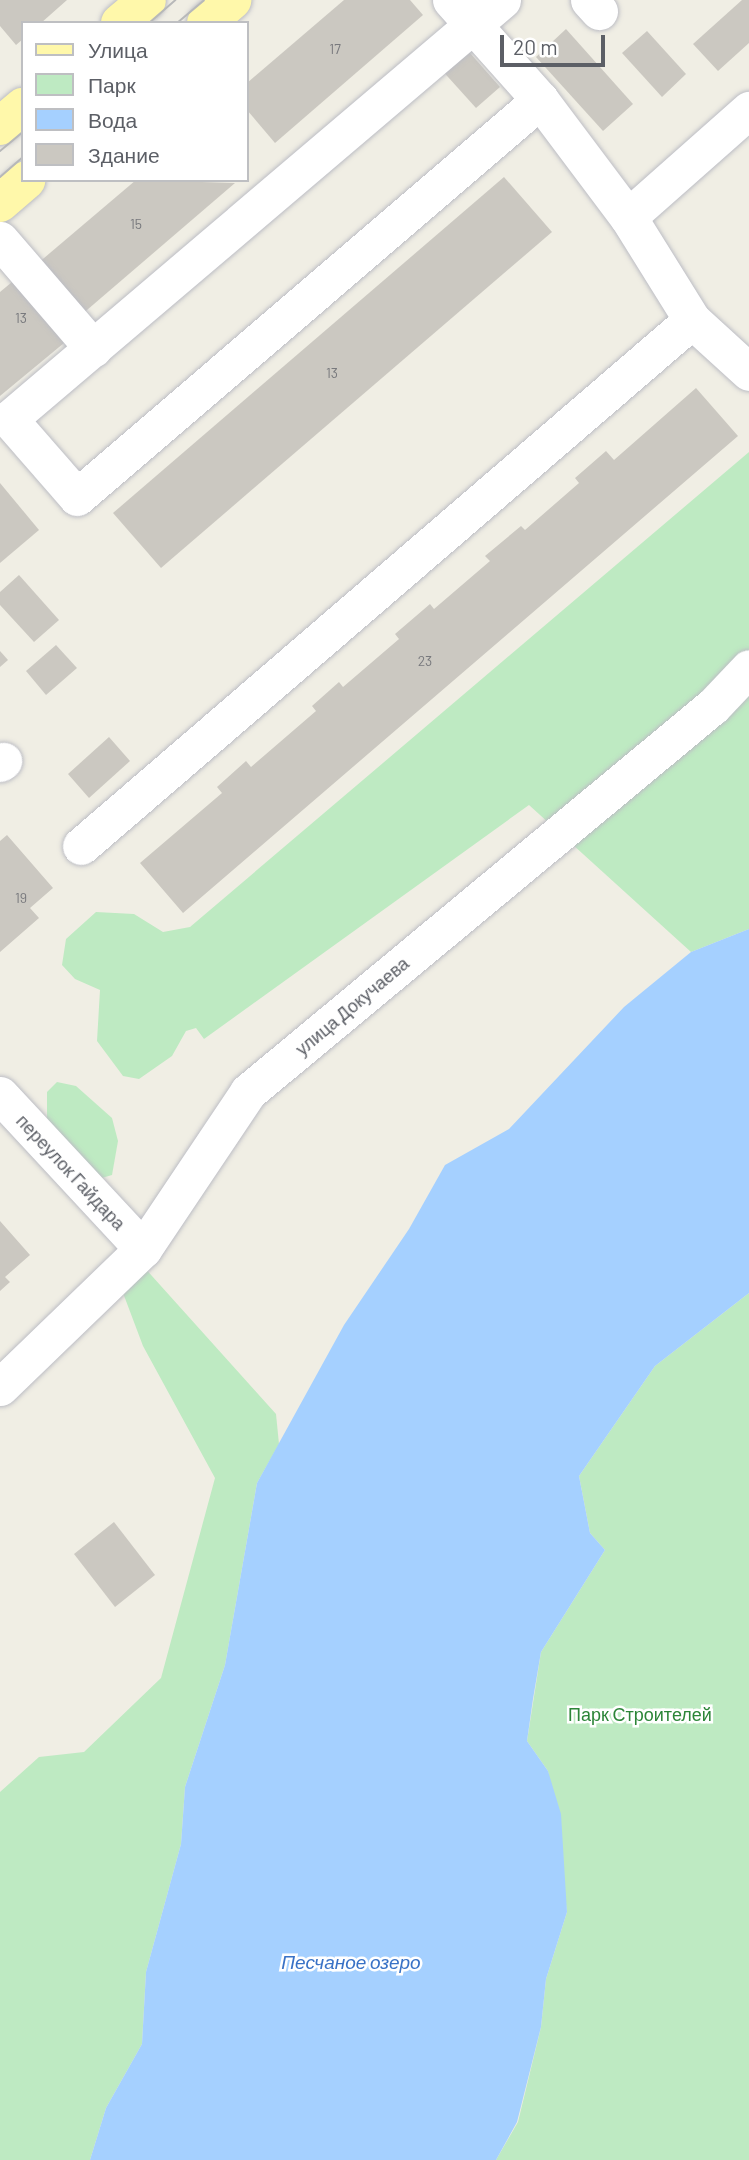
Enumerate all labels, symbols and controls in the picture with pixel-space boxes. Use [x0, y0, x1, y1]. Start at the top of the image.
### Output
legend [21, 21, 248, 182]
scale bar [504, 21, 609, 65]
text: 20 m [513, 34, 558, 59]
text: Улица [88, 37, 148, 62]
house number: 17 [329, 41, 341, 57]
text: Парк [88, 72, 136, 97]
text: Вода [88, 107, 137, 132]
text: Здание [88, 142, 160, 167]
house number: 15 [130, 216, 142, 232]
house number: 13 [15, 310, 27, 326]
house number: 13 [326, 365, 338, 381]
house number: 23 [418, 653, 432, 669]
house number: 19 [15, 890, 27, 906]
street label: улица Докучаева [291, 952, 413, 1060]
street label: переулок Гайдара [12, 1110, 130, 1234]
park label: Парк Строителей [568, 1703, 712, 1725]
water label: Песчаное озеро [281, 1951, 421, 1973]

